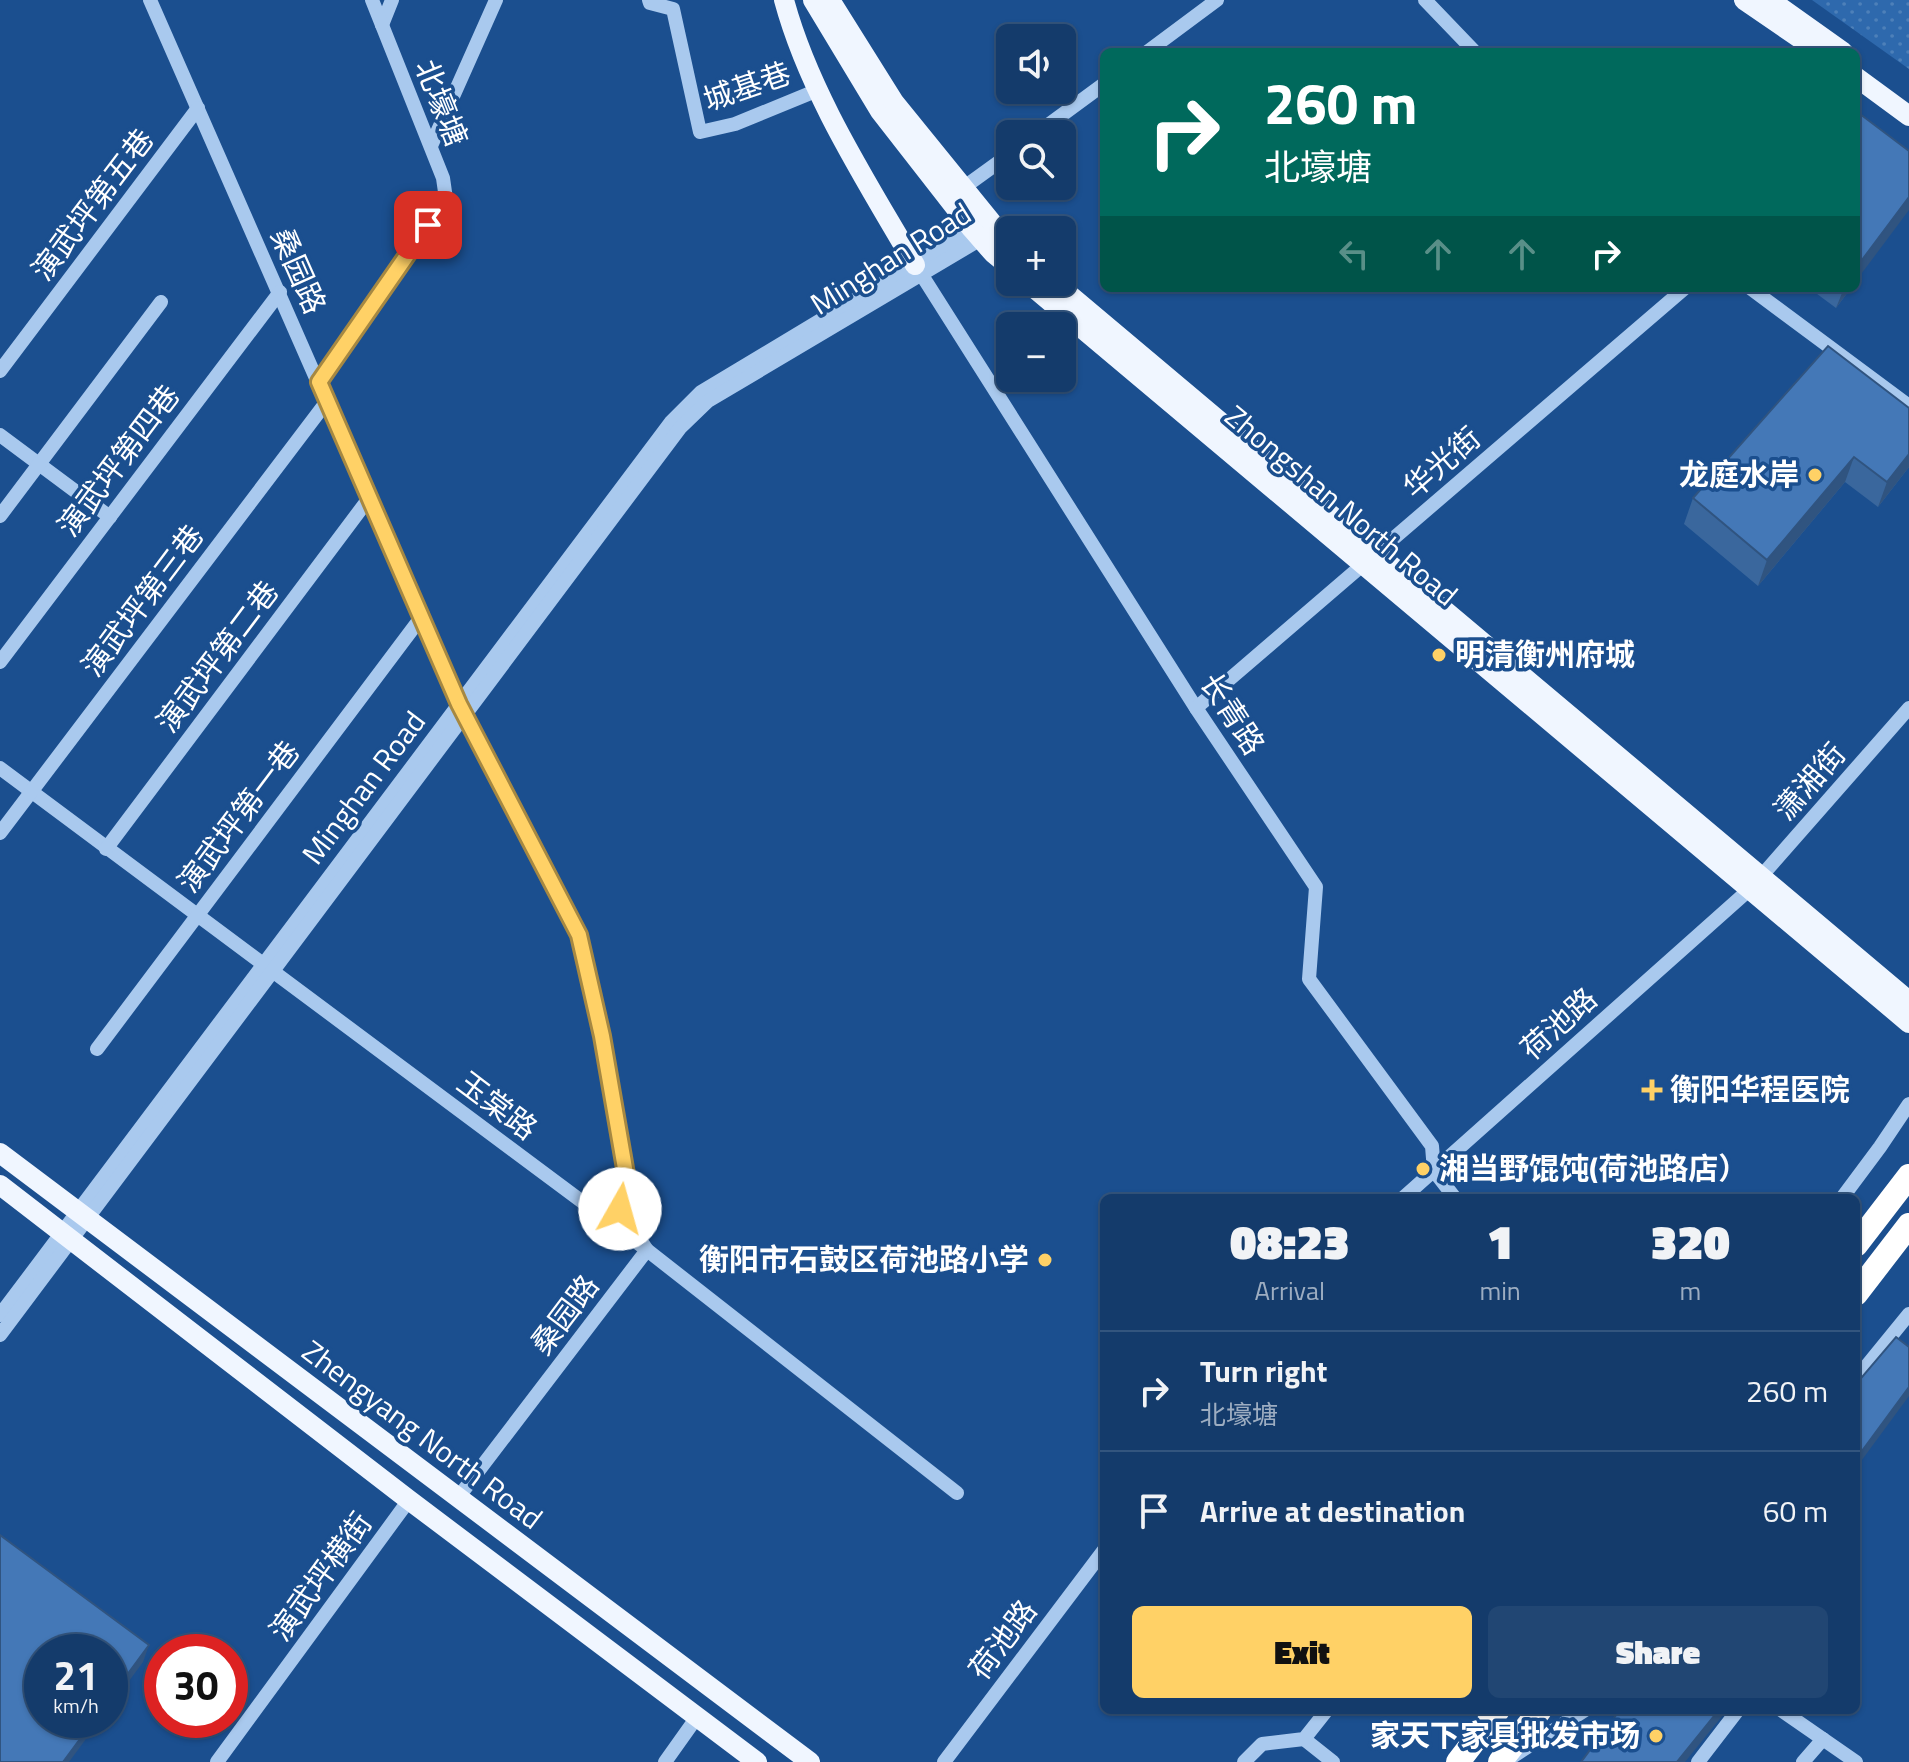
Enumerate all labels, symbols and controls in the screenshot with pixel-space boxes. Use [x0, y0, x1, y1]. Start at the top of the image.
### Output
map controls [996, 24, 1076, 392]
button: sound [996, 24, 1076, 104]
street label: 城基巷 [697, 50, 797, 122]
street label: 北壕塘 [404, 52, 480, 153]
text: 260 m [1264, 61, 1417, 146]
icon: right [1132, 80, 1236, 184]
street label: 演武坪第五巷 [20, 119, 165, 290]
button: search [996, 120, 1076, 200]
text: 北壕塘 [1264, 139, 1372, 194]
street label: Minghan Road [801, 190, 980, 326]
pin [394, 191, 462, 259]
icon: arrive [406, 203, 450, 247]
button: + [996, 216, 1076, 296]
street label: 桑园路 [260, 220, 338, 321]
icon: left [1332, 232, 1376, 276]
icon: ahead [1416, 232, 1460, 276]
icon: ahead [1500, 232, 1544, 276]
icon: right [1584, 232, 1628, 276]
button: − [996, 312, 1076, 392]
street label: 演武坪第四巷 [46, 375, 191, 546]
street label: Zhongshan North Road [1215, 394, 1468, 617]
street label: 华光街 [1392, 415, 1490, 509]
place label: 龙庭水岸 [1679, 451, 1799, 497]
marker: 龙庭水岸 [1806, 466, 1824, 484]
street label: 演武坪第三巷 [70, 515, 215, 686]
street label: 演武坪第二巷 [145, 571, 290, 742]
place label: 明清衡州府城 [1455, 631, 1635, 677]
marker: 明清衡州府城 [1430, 646, 1448, 664]
street label: 长青路 [1189, 663, 1277, 764]
street label: Minghan Road [290, 701, 436, 874]
street label: 演武坪第一巷 [166, 731, 311, 902]
street label: 潇湘街 [1762, 732, 1856, 830]
street label: 荷池路 [1509, 976, 1607, 1070]
street label: 玉棠路 [448, 1060, 547, 1151]
place label: 衡阳华程医院 [1670, 1066, 1850, 1112]
marker: 衡阳华程医院 [1641, 1079, 1663, 1101]
place label: 湘当野馄饨(荷池路店） [1439, 1145, 1748, 1191]
marker: 湘当野馄饨(荷池路店） [1414, 1160, 1432, 1178]
position arrow [578, 1167, 662, 1251]
text: 08:23 [1230, 1205, 1349, 1278]
text: 1 [1487, 1205, 1513, 1278]
text: 320 [1651, 1205, 1730, 1278]
place label: 衡阳市石鼓区荷池路小学 [699, 1236, 1029, 1282]
marker: 衡阳市石鼓区荷池路小学 [1036, 1251, 1054, 1269]
street label: 桑园路 [519, 1265, 610, 1364]
text: Arrival [1254, 1271, 1325, 1310]
text: min [1479, 1271, 1521, 1310]
text: m [1680, 1271, 1701, 1310]
street label: Zhengyang North Road [293, 1328, 553, 1540]
text: Turn right [1200, 1348, 1328, 1394]
text: 260 m [1746, 1368, 1828, 1414]
icon: right [1132, 1369, 1176, 1413]
text: 北壕塘 [1200, 1395, 1278, 1434]
text: Arrive at destination [1200, 1488, 1465, 1534]
text: 60 m [1763, 1488, 1828, 1534]
icon: arrive [1132, 1489, 1176, 1533]
street label: 演武坪横街 [257, 1502, 383, 1651]
street label: 荷池路 [957, 1590, 1048, 1689]
button: Exit [1132, 1606, 1472, 1698]
button: Share [1488, 1606, 1828, 1698]
speed limit sign: 30 [144, 1634, 248, 1738]
text: 21 [54, 1645, 98, 1706]
text: km/h [53, 1690, 99, 1721]
place label: 家天下家具批发市场 [1370, 1712, 1640, 1758]
marker: 家天下家具批发市场 [1647, 1727, 1665, 1745]

